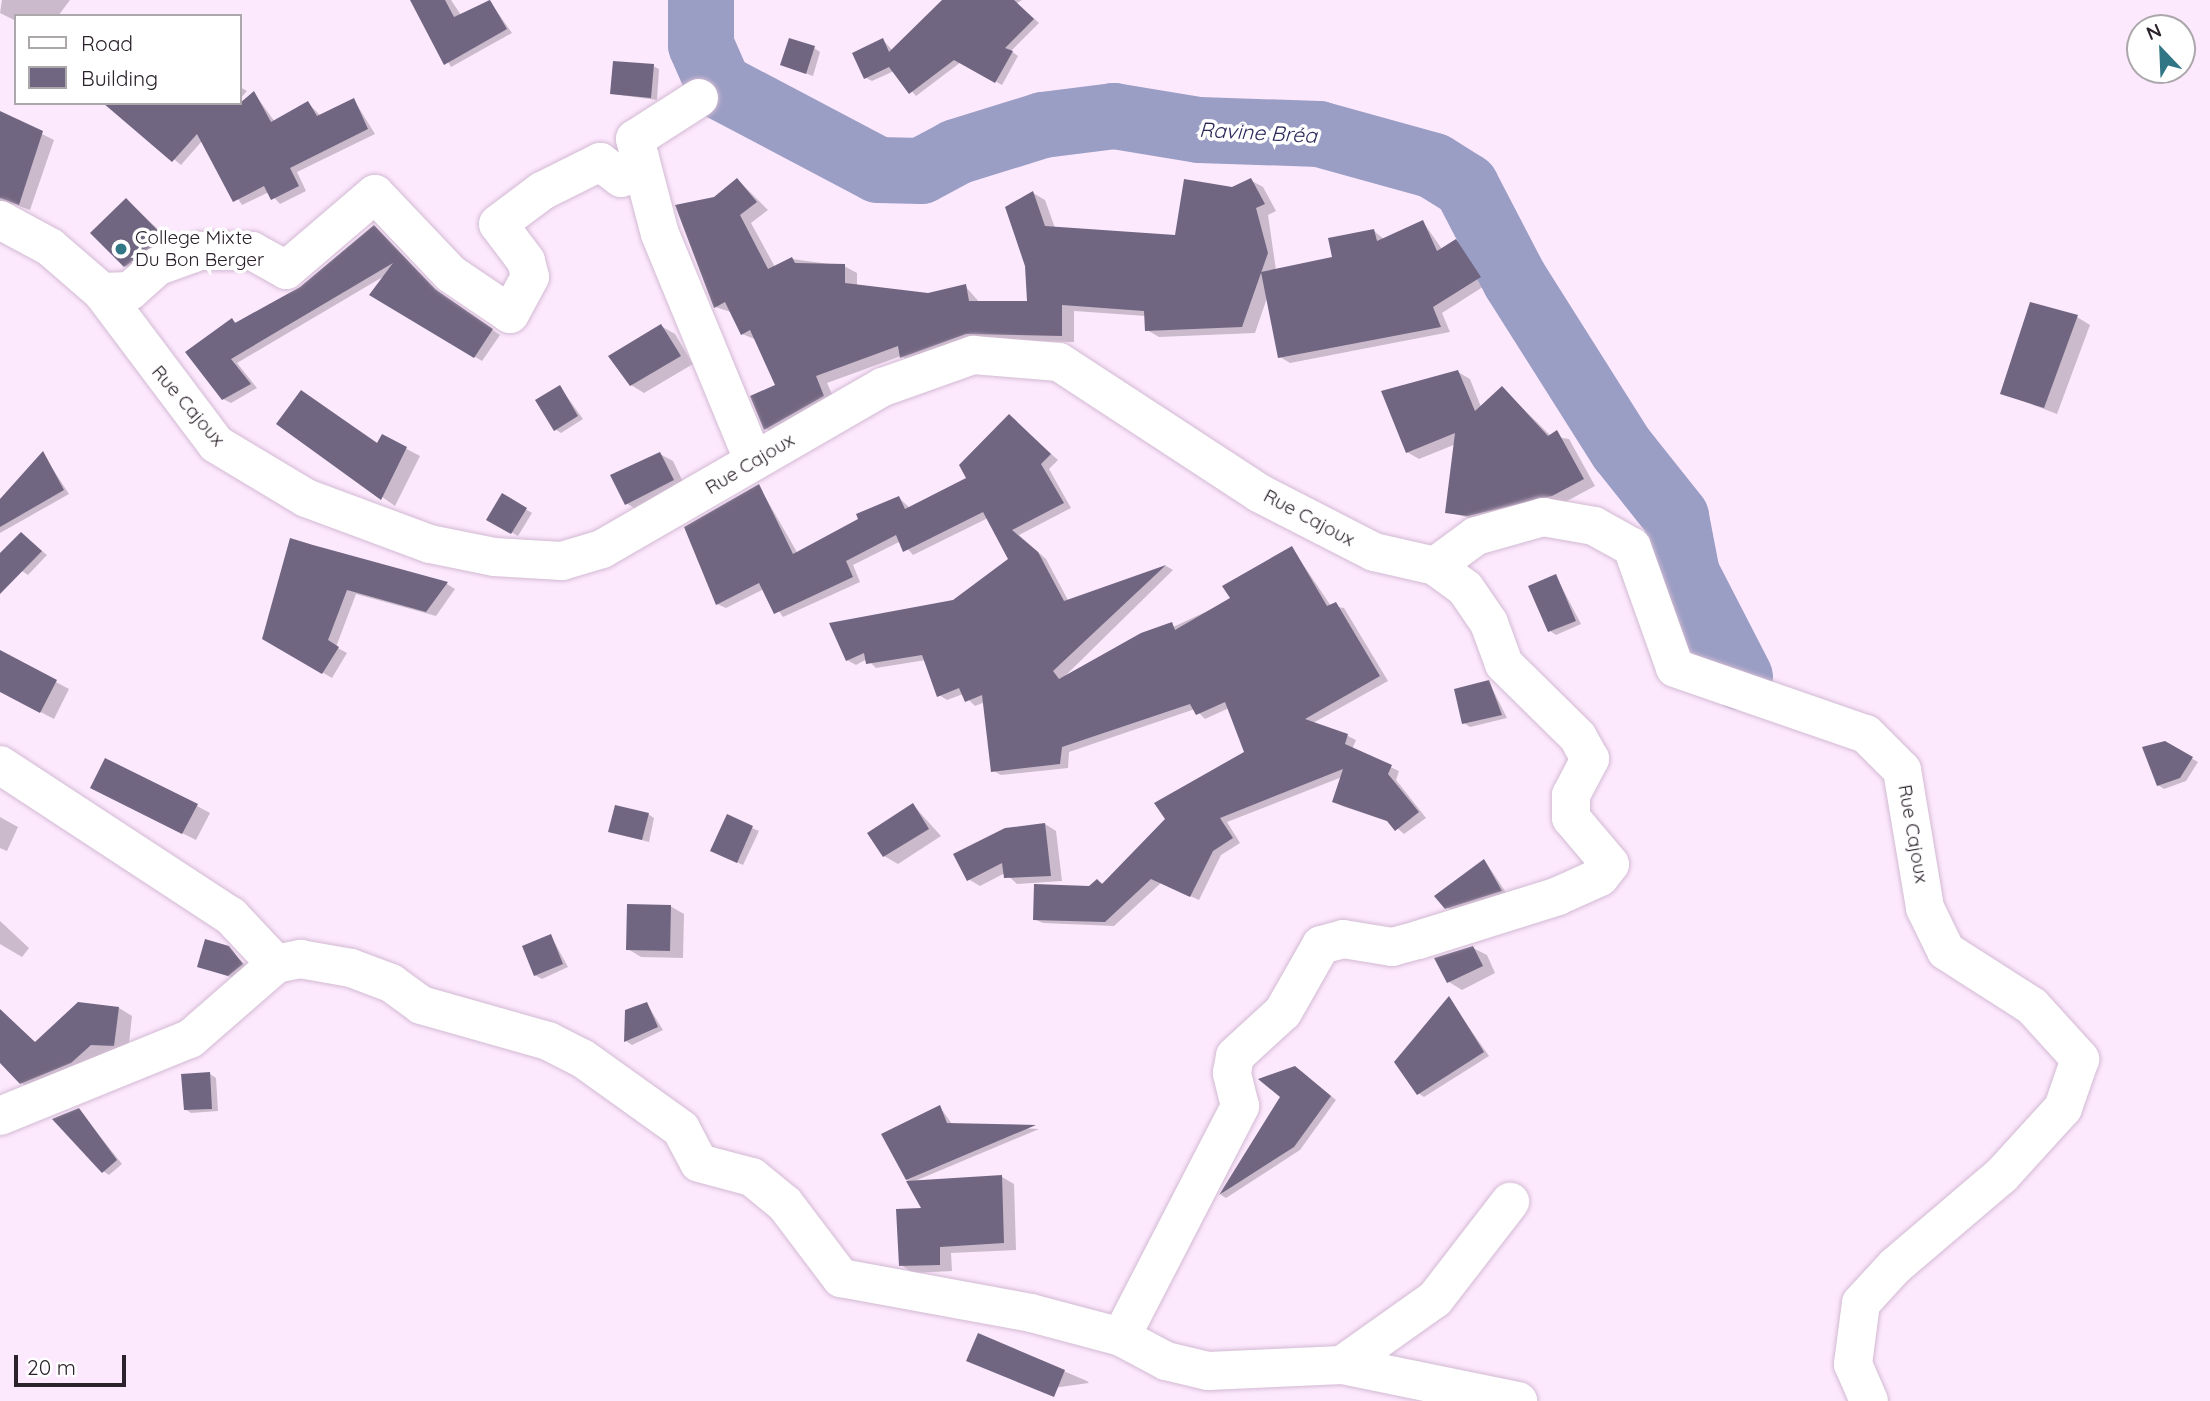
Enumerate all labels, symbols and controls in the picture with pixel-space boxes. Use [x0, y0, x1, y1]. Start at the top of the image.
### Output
legend [14, 14, 242, 105]
north arrow [2126, 14, 2196, 84]
text: N [2142, 18, 2165, 45]
text: Road [81, 30, 133, 56]
text: Building [81, 65, 158, 91]
water label: Ravine Bréa [1198, 116, 1318, 148]
place label: College Mixte Du Bon Berger [135, 227, 264, 271]
marker: College Mixte Du Bon Berger [113, 241, 129, 257]
street label: Rue Cajoux [147, 361, 229, 451]
street label: Rue Cajoux [701, 429, 799, 499]
street label: Rue Cajoux [1260, 485, 1358, 551]
street label: Rue Cajoux [1893, 783, 1933, 885]
scale bar [18, 1342, 130, 1386]
text: 20 m [27, 1354, 76, 1380]

